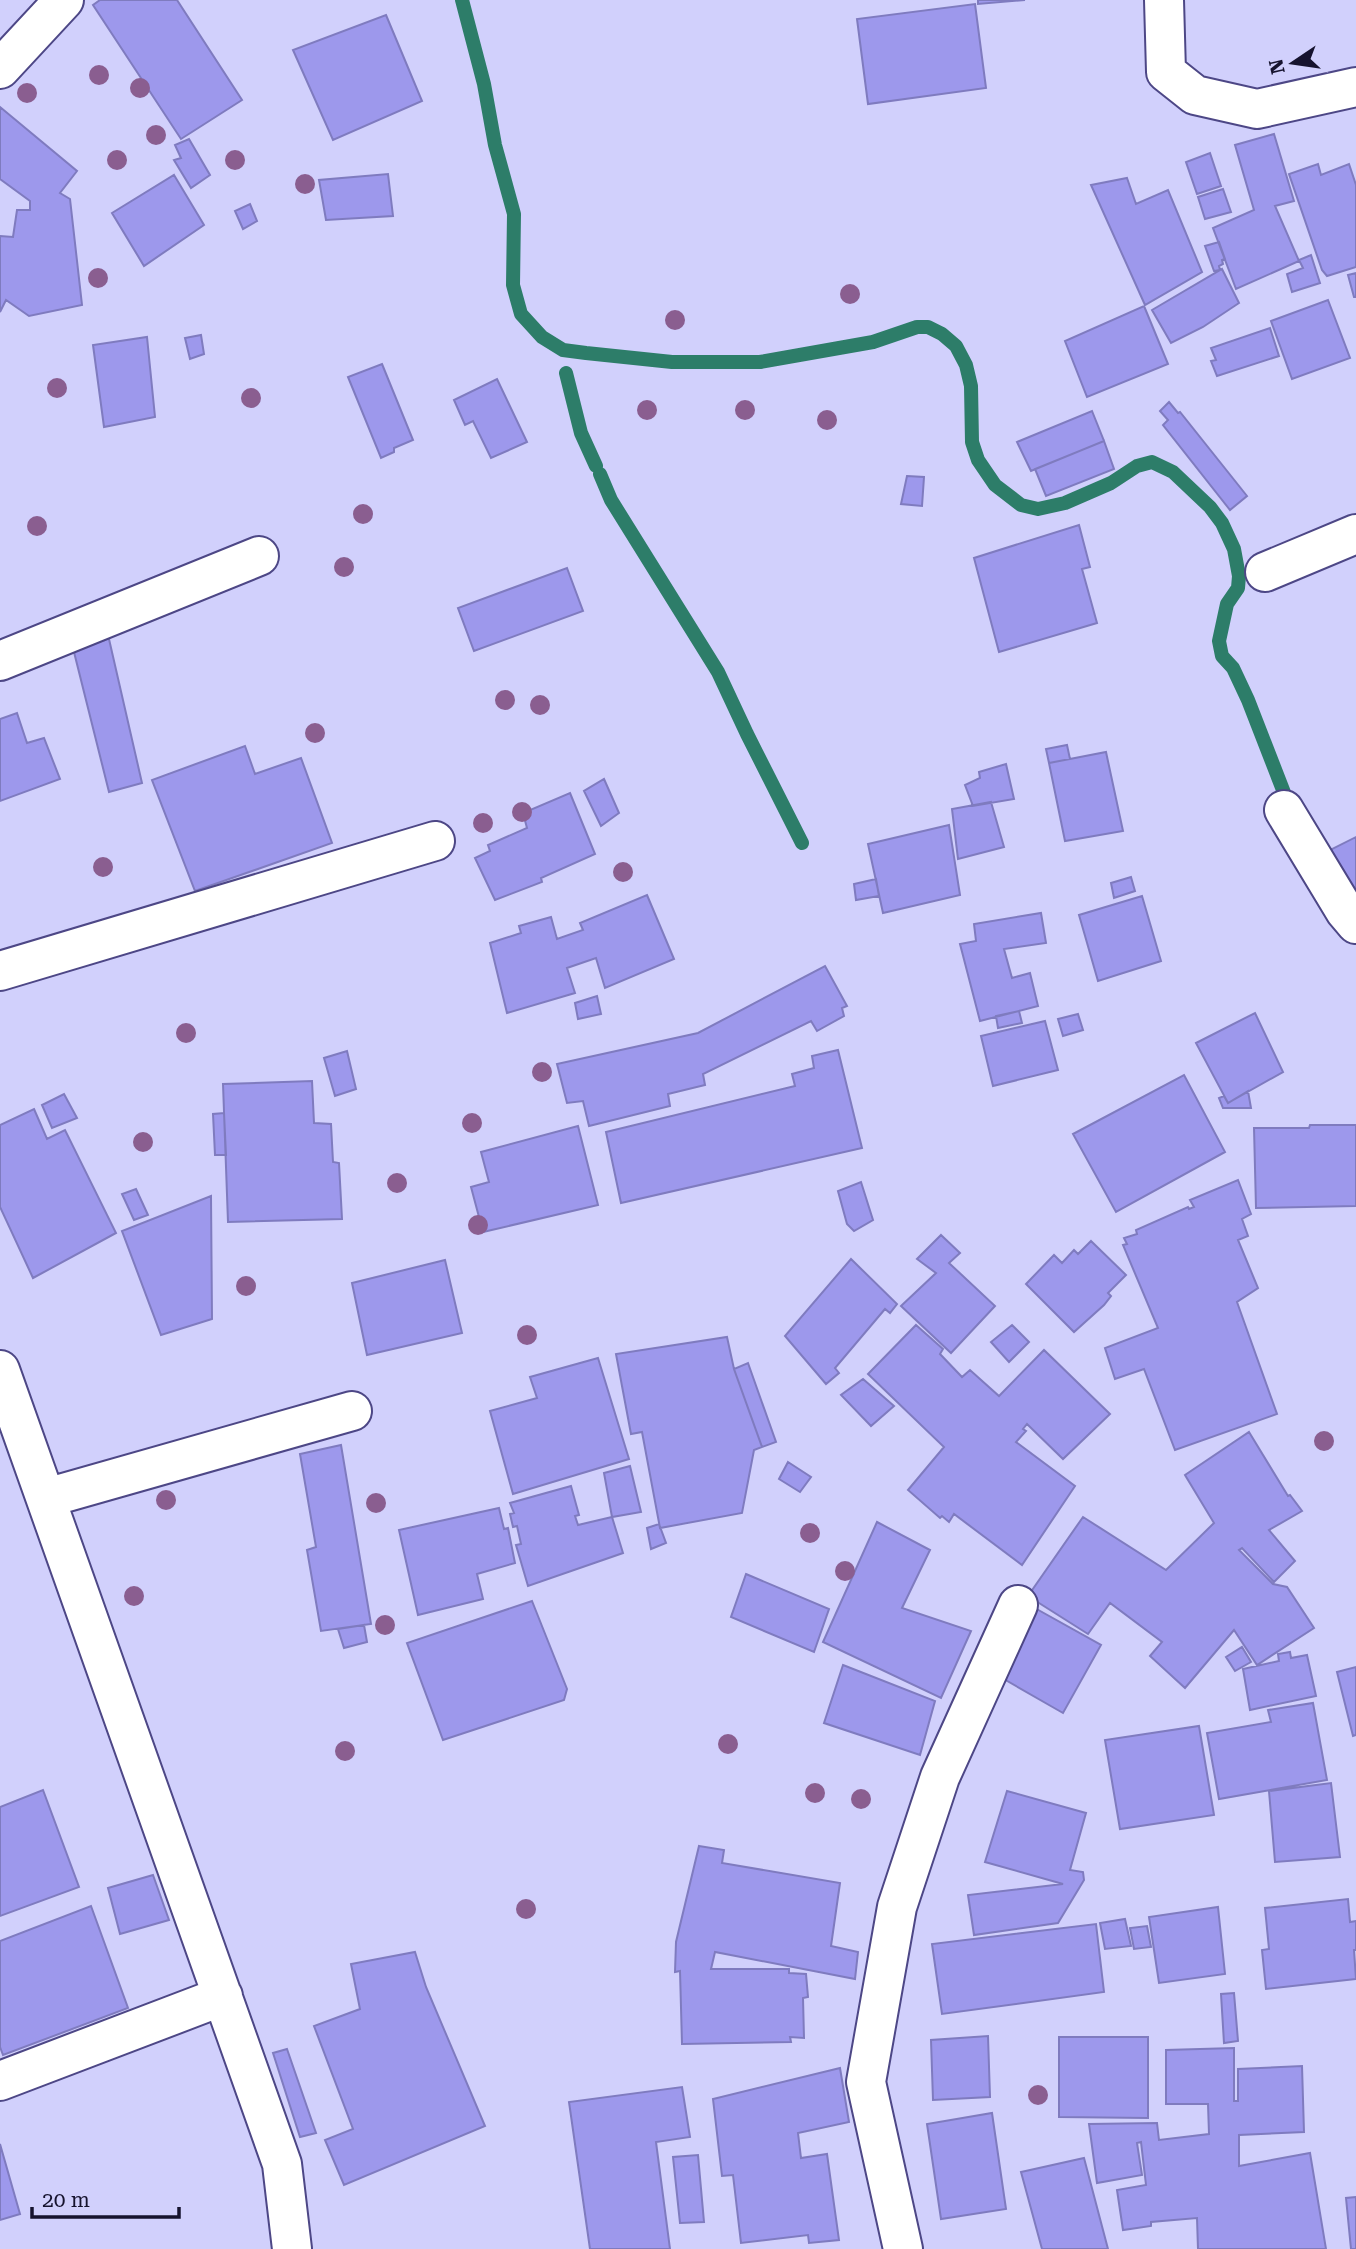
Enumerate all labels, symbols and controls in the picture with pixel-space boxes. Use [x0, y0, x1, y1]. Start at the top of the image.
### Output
north arrow [1258, 28, 1328, 98]
text: N [1264, 57, 1290, 76]
scale bar [32, 2176, 178, 2220]
text: 20 m [42, 2188, 90, 2212]

